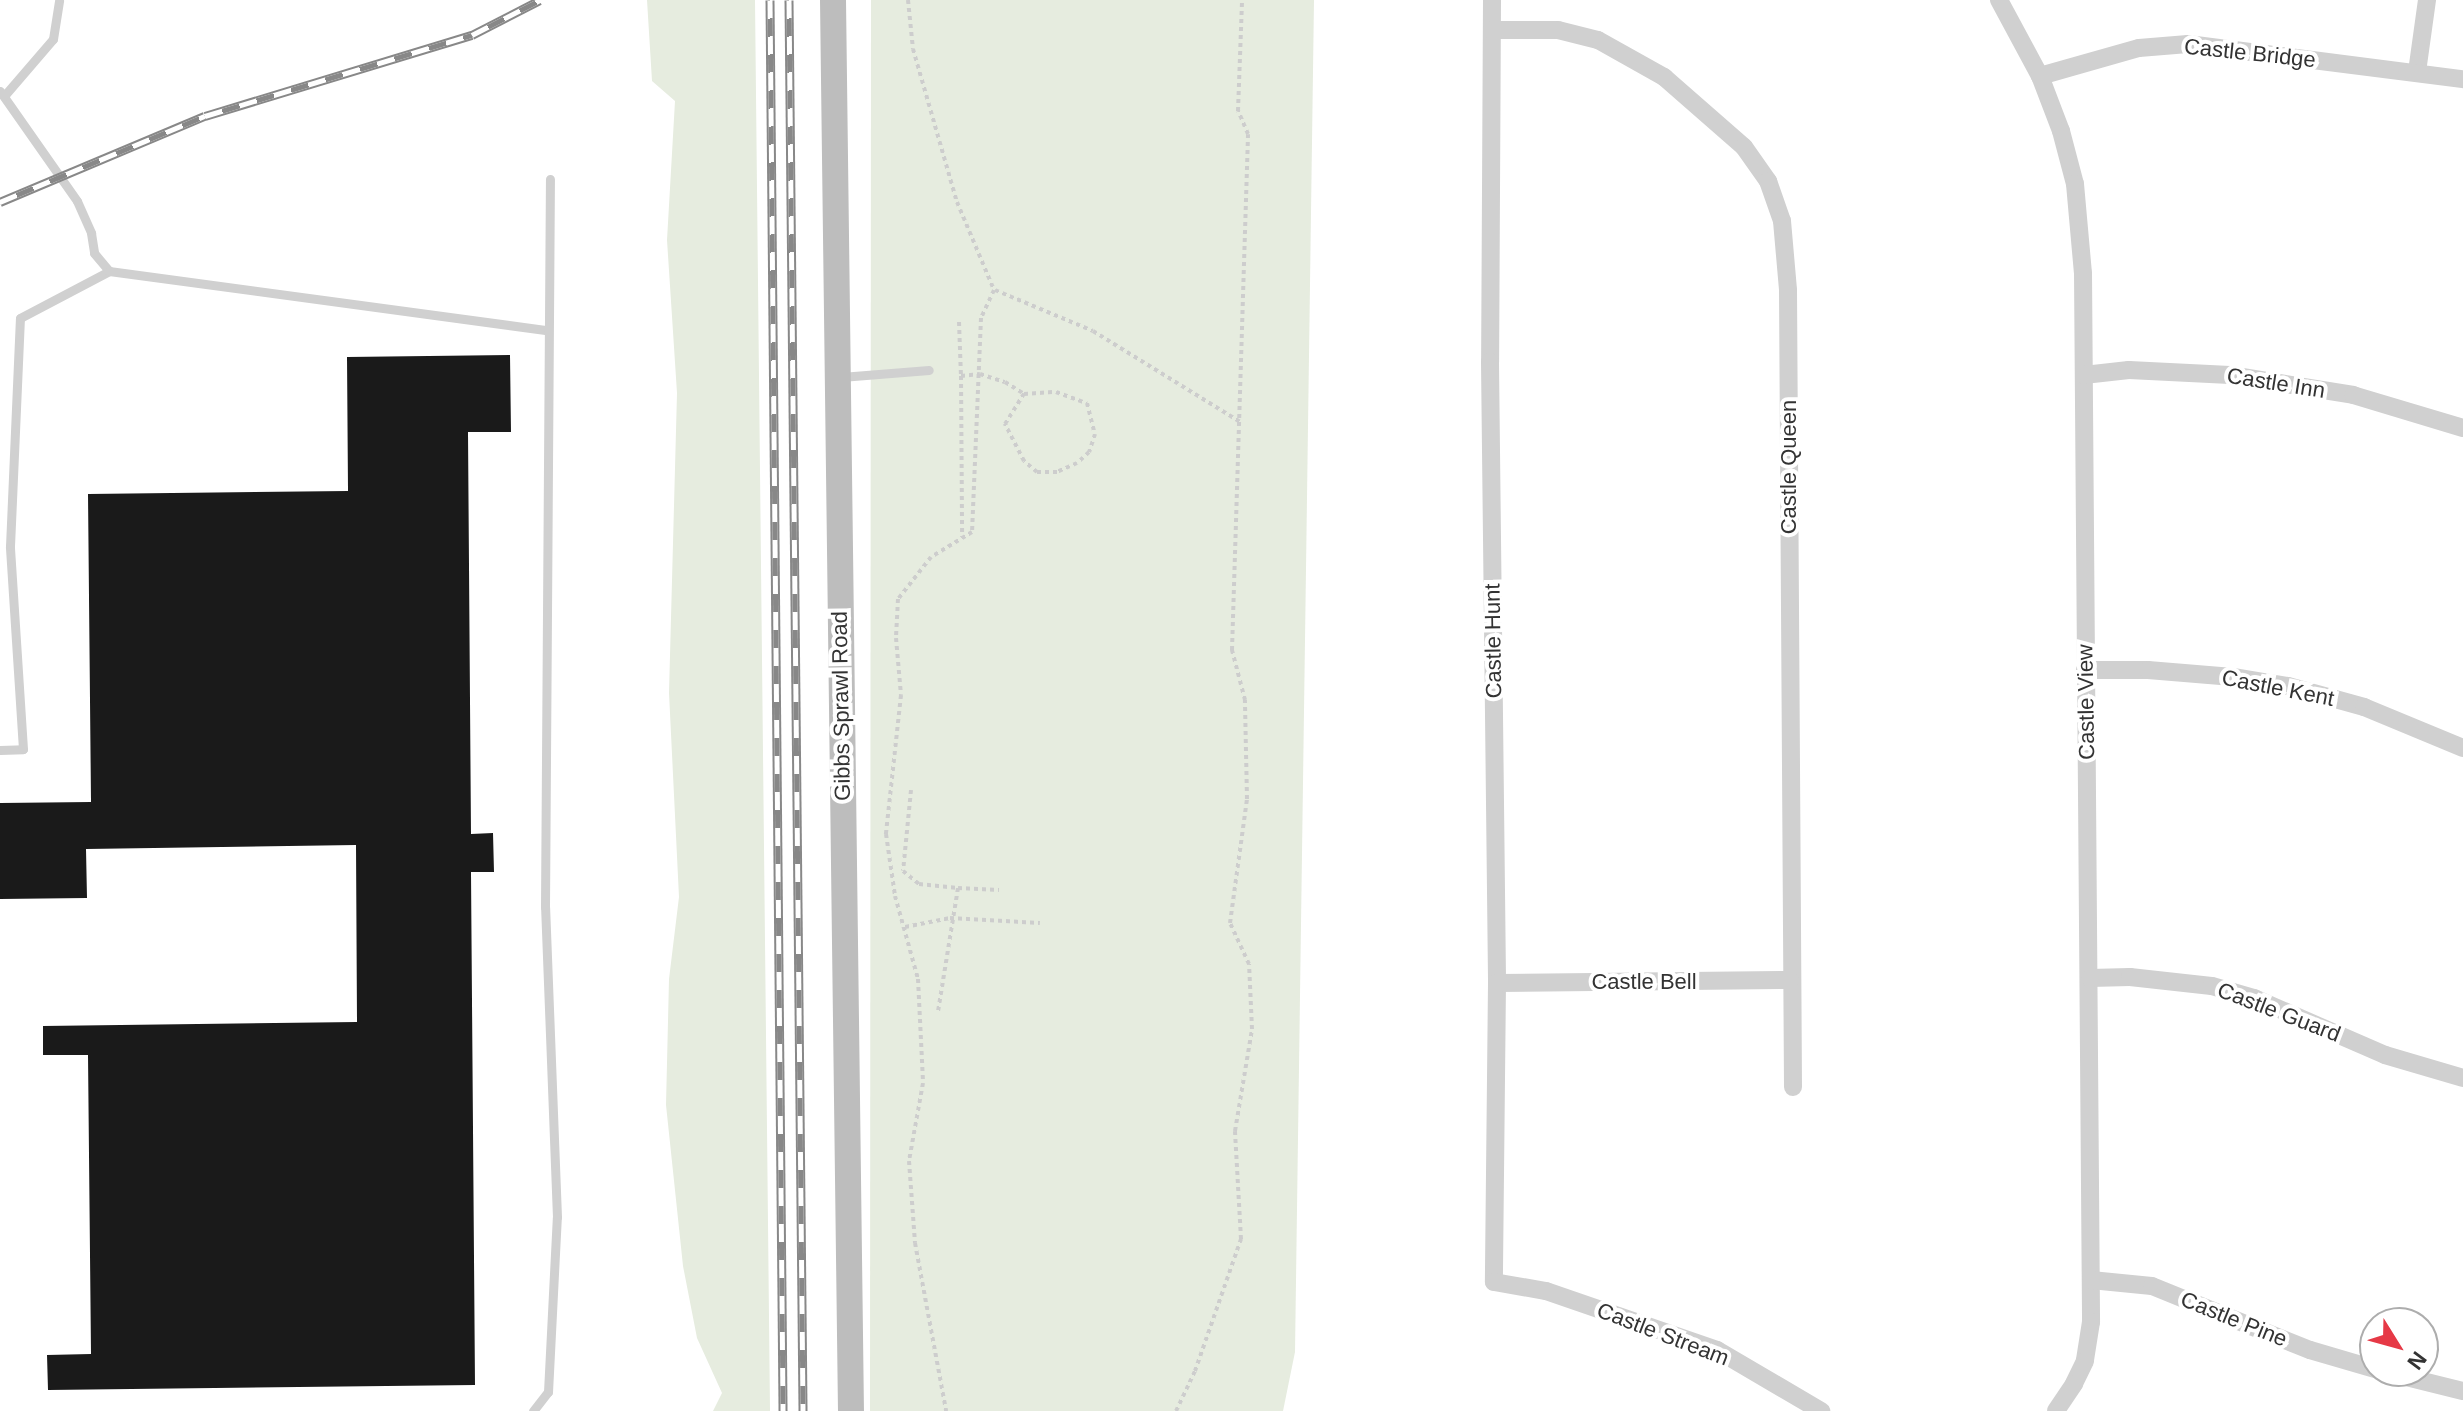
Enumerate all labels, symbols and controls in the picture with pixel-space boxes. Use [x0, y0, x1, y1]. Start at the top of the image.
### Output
street label: Castle Bridge [2183, 33, 2317, 73]
street label: Castle Inn [2225, 362, 2327, 404]
street label: Castle Queen [1776, 400, 1802, 534]
street label: Castle Hunt [1479, 583, 1507, 699]
street label: Gibbs Sprawl Road [826, 611, 856, 801]
street label: Castle View [2072, 644, 2100, 760]
street label: Castle Kent [2220, 664, 2336, 712]
street label: Castle Bell [1591, 969, 1697, 995]
street label: Castle Guard [2214, 976, 2344, 1048]
street label: Castle Pine [2177, 1286, 2291, 1352]
street label: Castle Stream [1593, 1297, 1733, 1371]
north arrow [2359, 1307, 2439, 1387]
text: N [2402, 1347, 2432, 1374]

